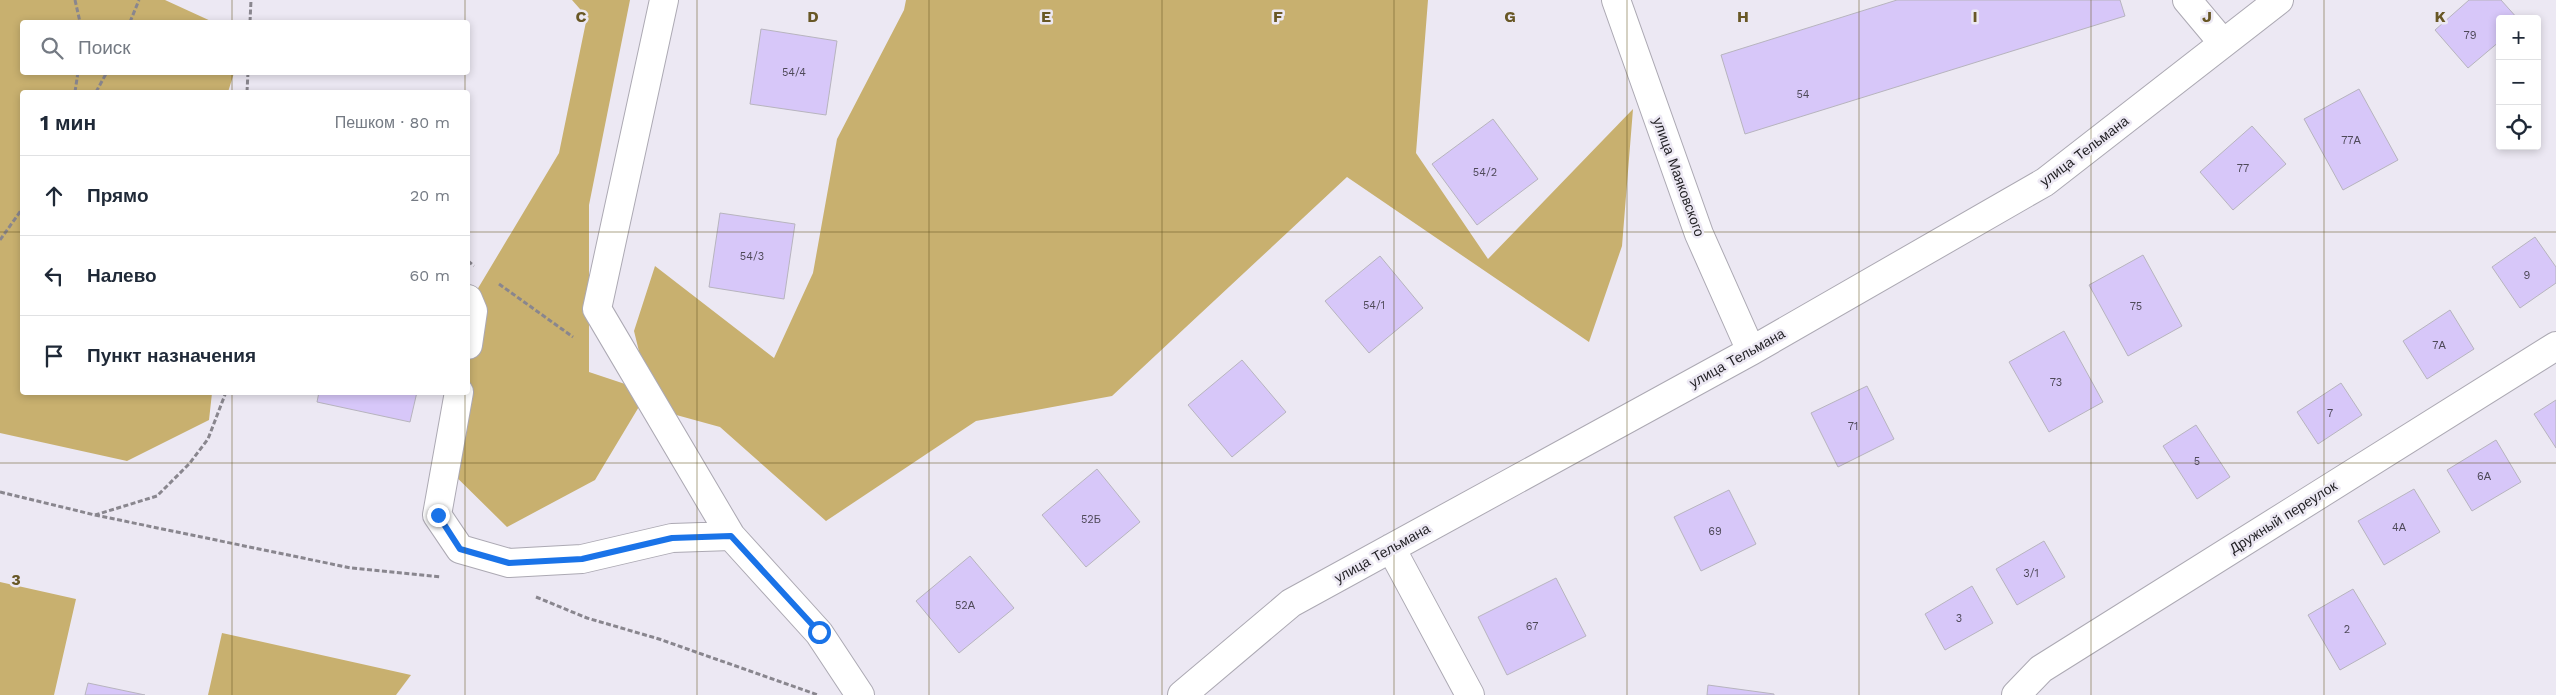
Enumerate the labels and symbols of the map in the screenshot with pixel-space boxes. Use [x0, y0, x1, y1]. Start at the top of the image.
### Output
text: C [576, 7, 587, 26]
text: D [807, 7, 819, 26]
text: E [1041, 7, 1051, 26]
text: F [1273, 7, 1283, 26]
text: G [1504, 7, 1516, 26]
text: H [1737, 7, 1749, 26]
text: I [1972, 7, 1978, 26]
text: J [2202, 7, 2212, 26]
text: K [2434, 7, 2446, 26]
house number: 79 [2464, 29, 2477, 42]
house number: 54/4 [782, 66, 806, 79]
house number: 54 [1796, 88, 1810, 101]
street label: улица Тельмана [2037, 112, 2132, 190]
street label: улица Маяковского [1650, 115, 1708, 239]
house number: 77А [2341, 134, 2361, 147]
house number: 77 [2237, 162, 2249, 175]
house number: 54/2 [1473, 166, 1497, 179]
house number: 54/3 [740, 250, 764, 263]
house number: 9 [2524, 269, 2531, 282]
house number: 54/1 [1363, 299, 1385, 312]
house number: 75 [2130, 300, 2142, 313]
street label: улица Тельмана [1686, 325, 1788, 391]
house number: 7А [2432, 339, 2446, 352]
house number: 73 [2050, 376, 2062, 389]
house number: 7 [2327, 407, 2333, 420]
house number: 71 [1848, 420, 1858, 433]
house number: 5 [2194, 455, 2200, 468]
house number: 6А [2477, 470, 2492, 483]
street label: Дружный переулок [2226, 477, 2340, 557]
route end [427, 504, 450, 527]
house number: 52Б [1081, 513, 1101, 526]
street label: улица Тельмана [1331, 520, 1433, 586]
house number: 4А [2392, 521, 2407, 534]
house number: 69 [1708, 525, 1722, 538]
house number: 3/1 [2023, 567, 2039, 580]
text: 3 [11, 570, 21, 589]
house number: 52А [955, 599, 976, 612]
house number: 3 [1956, 612, 1962, 625]
house number: 67 [1526, 620, 1538, 633]
route start [808, 621, 831, 644]
house number: 2 [2344, 623, 2350, 636]

